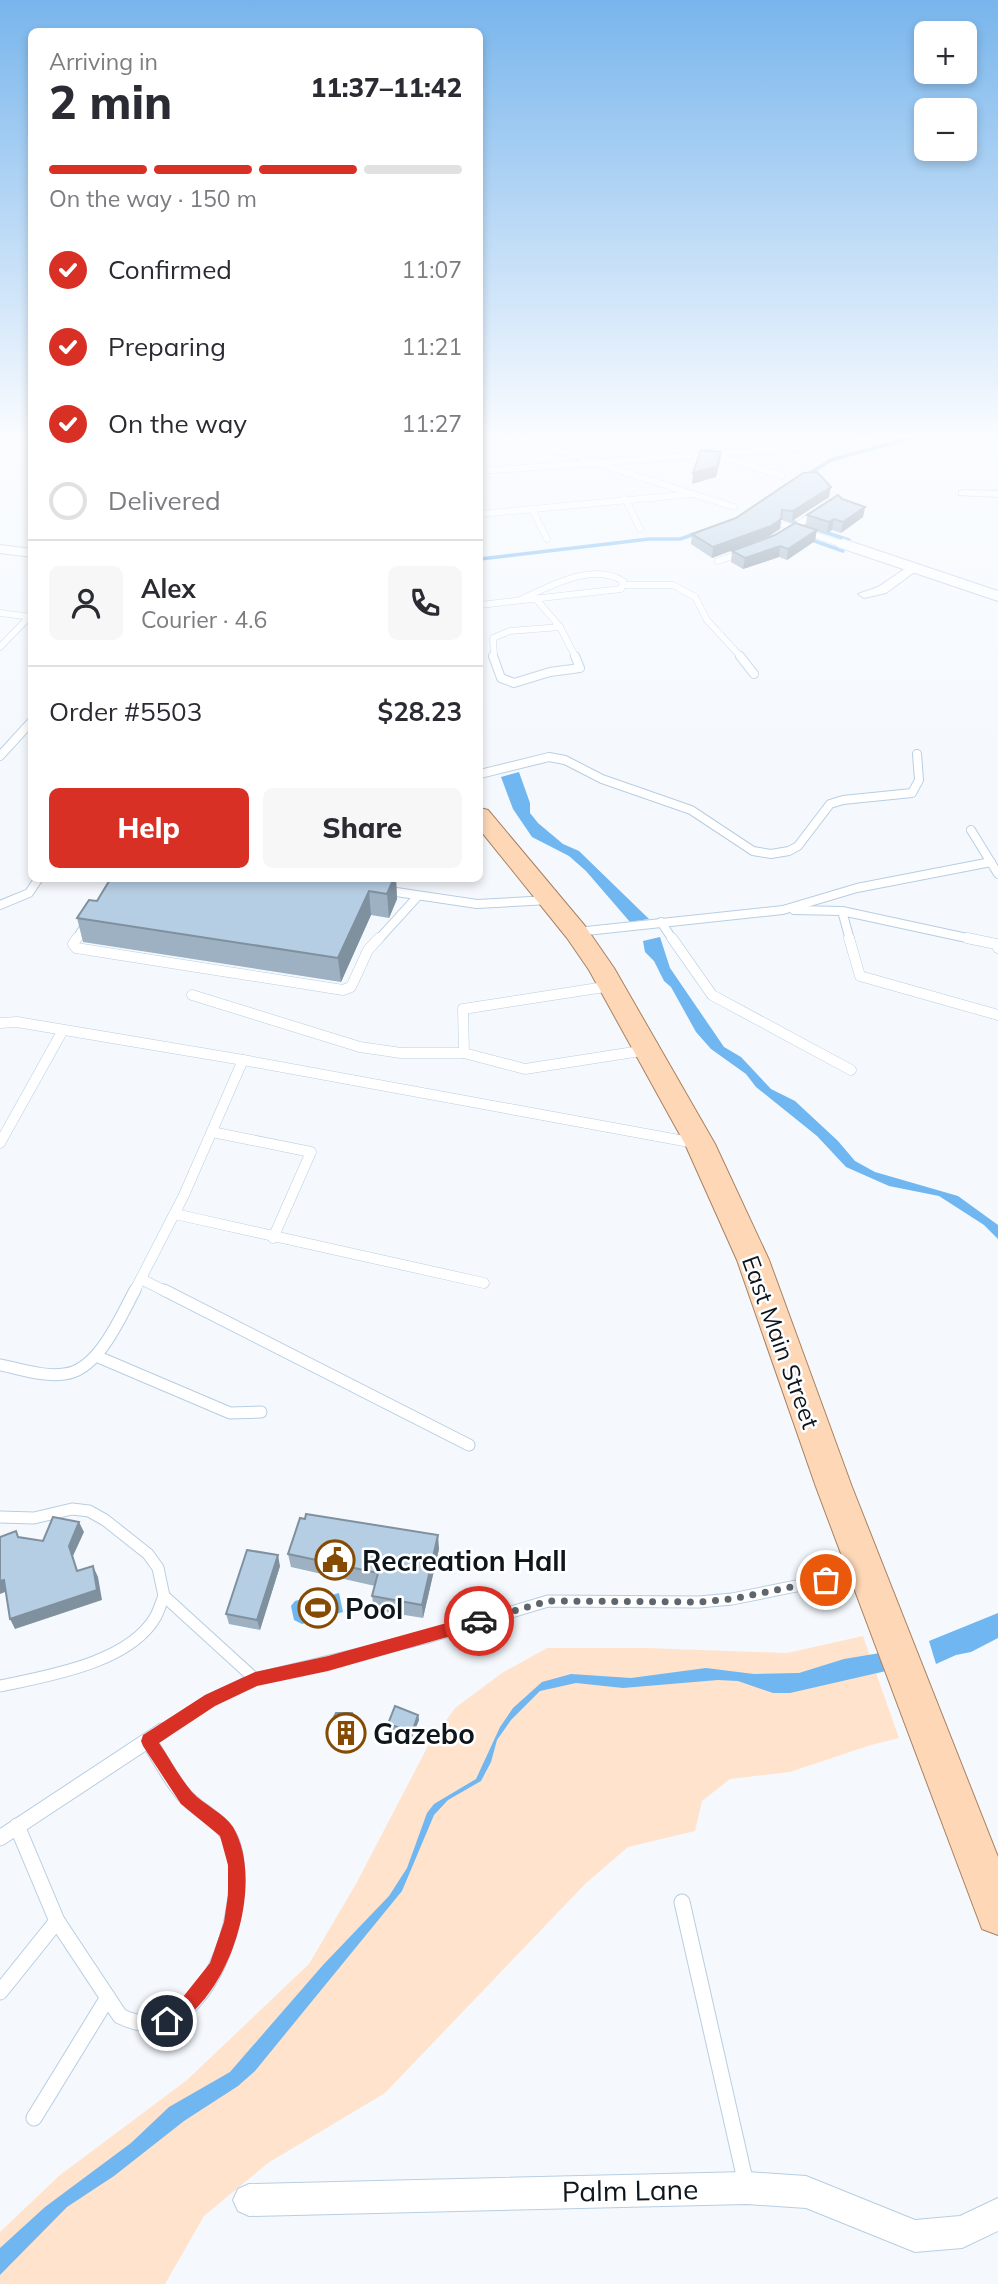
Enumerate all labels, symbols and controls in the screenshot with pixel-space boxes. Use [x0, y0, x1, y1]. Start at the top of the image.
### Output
map controls [914, 21, 977, 161]
button: + [914, 21, 977, 84]
text: Arriving in [49, 47, 158, 76]
text: 11:37–11:42 [311, 71, 462, 104]
text: 2 min [49, 73, 172, 131]
button: − [914, 98, 977, 161]
text: On the way · 150 m [49, 184, 257, 213]
icon: check [49, 251, 87, 289]
text: Confirmed [108, 253, 232, 286]
text: 11:07 [402, 255, 462, 284]
icon: check [49, 328, 87, 366]
text: Preparing [108, 330, 226, 363]
text: 11:21 [402, 332, 462, 361]
icon: check [49, 405, 87, 443]
text: On the way [108, 407, 247, 440]
text: 11:27 [402, 409, 462, 438]
text: Delivered [108, 484, 221, 517]
button: person [49, 566, 123, 640]
button: phone [388, 566, 462, 640]
text: Alex [141, 572, 196, 605]
text: Courier · 4.6 [141, 605, 267, 634]
text: Order #5503 [49, 695, 202, 728]
text: $28.23 [378, 695, 462, 728]
button: Help [49, 788, 249, 868]
button: Share [263, 788, 462, 868]
street label: East Main Street [736, 1251, 826, 1433]
public building icon: Recreation Hall [314, 1539, 356, 1581]
place label: Recreation Hall [362, 1543, 567, 1578]
pin [796, 1550, 856, 1610]
icon: bag [807, 1561, 845, 1599]
courier [444, 1586, 514, 1656]
sports icon: Pool [297, 1587, 339, 1629]
place label: Pool [345, 1591, 403, 1626]
icon: car [460, 1602, 498, 1640]
building icon: Gazebo [325, 1712, 367, 1754]
place label: Gazebo [373, 1716, 475, 1751]
pin [137, 1991, 197, 2051]
icon: home [148, 2002, 186, 2040]
street label: Palm Lane [561, 2171, 699, 2209]

